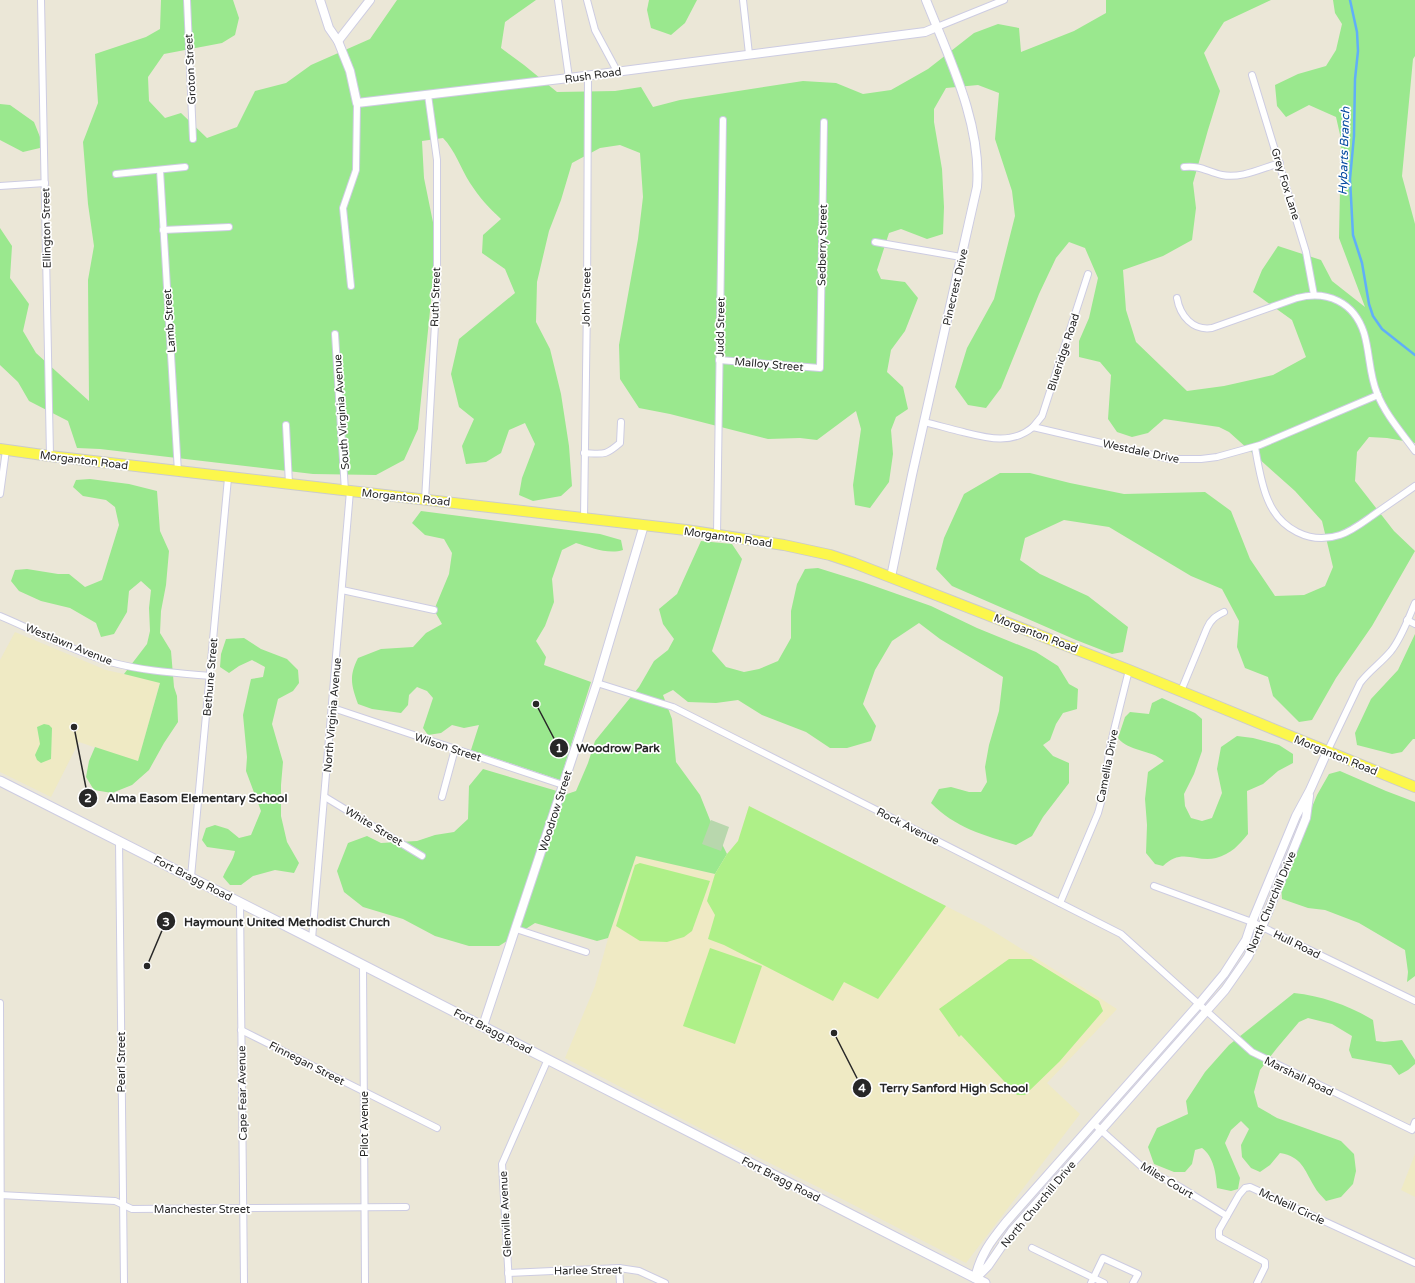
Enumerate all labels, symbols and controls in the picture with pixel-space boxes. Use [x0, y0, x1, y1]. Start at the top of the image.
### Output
street label: Groton Street [182, 33, 199, 105]
street label: Rush Road [564, 65, 622, 86]
water label: Hybarts Branch [1335, 106, 1353, 195]
street label: Grey Fox Lane [1268, 147, 1303, 222]
street label: Ellington Street [39, 188, 54, 268]
street label: Sedberry Street [815, 204, 830, 286]
street label: Pinecrest Drive [940, 247, 971, 327]
street label: Ruth Street [428, 267, 443, 327]
street label: John Street [579, 267, 594, 327]
street label: Lamb Street [161, 289, 178, 353]
street label: Judd Street [713, 297, 728, 357]
street label: Blueridge Road [1045, 312, 1082, 393]
street label: South Virginia Avenue [331, 354, 352, 470]
street label: Malloy Street [734, 355, 804, 374]
street label: Westdale Drive [1101, 437, 1181, 466]
street label: Morganton Road [39, 449, 129, 472]
street label: Morganton Road [361, 486, 451, 509]
street label: Morganton Road [683, 525, 773, 550]
street label: Morganton Road [992, 611, 1080, 655]
street label: Westlawn Avenue [23, 621, 114, 668]
street label: Bethune Street [201, 637, 220, 717]
street label: North Virginia Avenue [321, 657, 344, 773]
street label: Camellia Drive [1094, 728, 1121, 804]
street label: Wilson Street [413, 731, 483, 764]
street label: Morganton Road [1292, 733, 1380, 778]
callout: Woodrow Park [549, 736, 668, 760]
text: 1 [555, 741, 563, 755]
text: Woodrow Park [576, 741, 660, 755]
street label: Woodrow Street [536, 769, 575, 853]
callout: Alma Easom Elementary School [78, 786, 295, 810]
text: 2 [84, 791, 92, 805]
text: Alma Easom Elementary School [107, 791, 287, 806]
street label: White Street [342, 804, 405, 849]
street label: Rock Avenue [874, 805, 941, 848]
street label: North Churchill Drive [1244, 849, 1299, 955]
street label: Fort Bragg Road [151, 853, 234, 904]
callout: Haymount United Methodist Church [156, 909, 398, 933]
text: 3 [162, 915, 170, 929]
text: Haymount United Methodist Church [184, 915, 390, 930]
street label: Hull Road [1271, 927, 1323, 961]
street label: Fort Bragg Road [451, 1006, 534, 1057]
street label: Pearl Street [115, 1032, 128, 1092]
street label: Finnegan Street [267, 1039, 347, 1088]
street label: Cape Fear Avenue [235, 1045, 250, 1141]
street label: Marshall Road [1262, 1054, 1335, 1099]
callout: Terry Sanford High School [852, 1076, 1036, 1100]
text: 4 [858, 1081, 866, 1095]
text: Terry Sanford High School [879, 1081, 1028, 1096]
street label: Pilot Avenue [358, 1091, 371, 1157]
street label: Fort Bragg Road [739, 1154, 822, 1205]
street label: North Churchill Drive [998, 1158, 1078, 1250]
street label: Miles Court [1138, 1159, 1196, 1201]
street label: Glenville Avenue [497, 1170, 514, 1257]
street label: McNeill Circle [1257, 1185, 1327, 1227]
street label: Manchester Street [154, 1203, 250, 1216]
street label: Harlee Street [554, 1263, 622, 1278]

